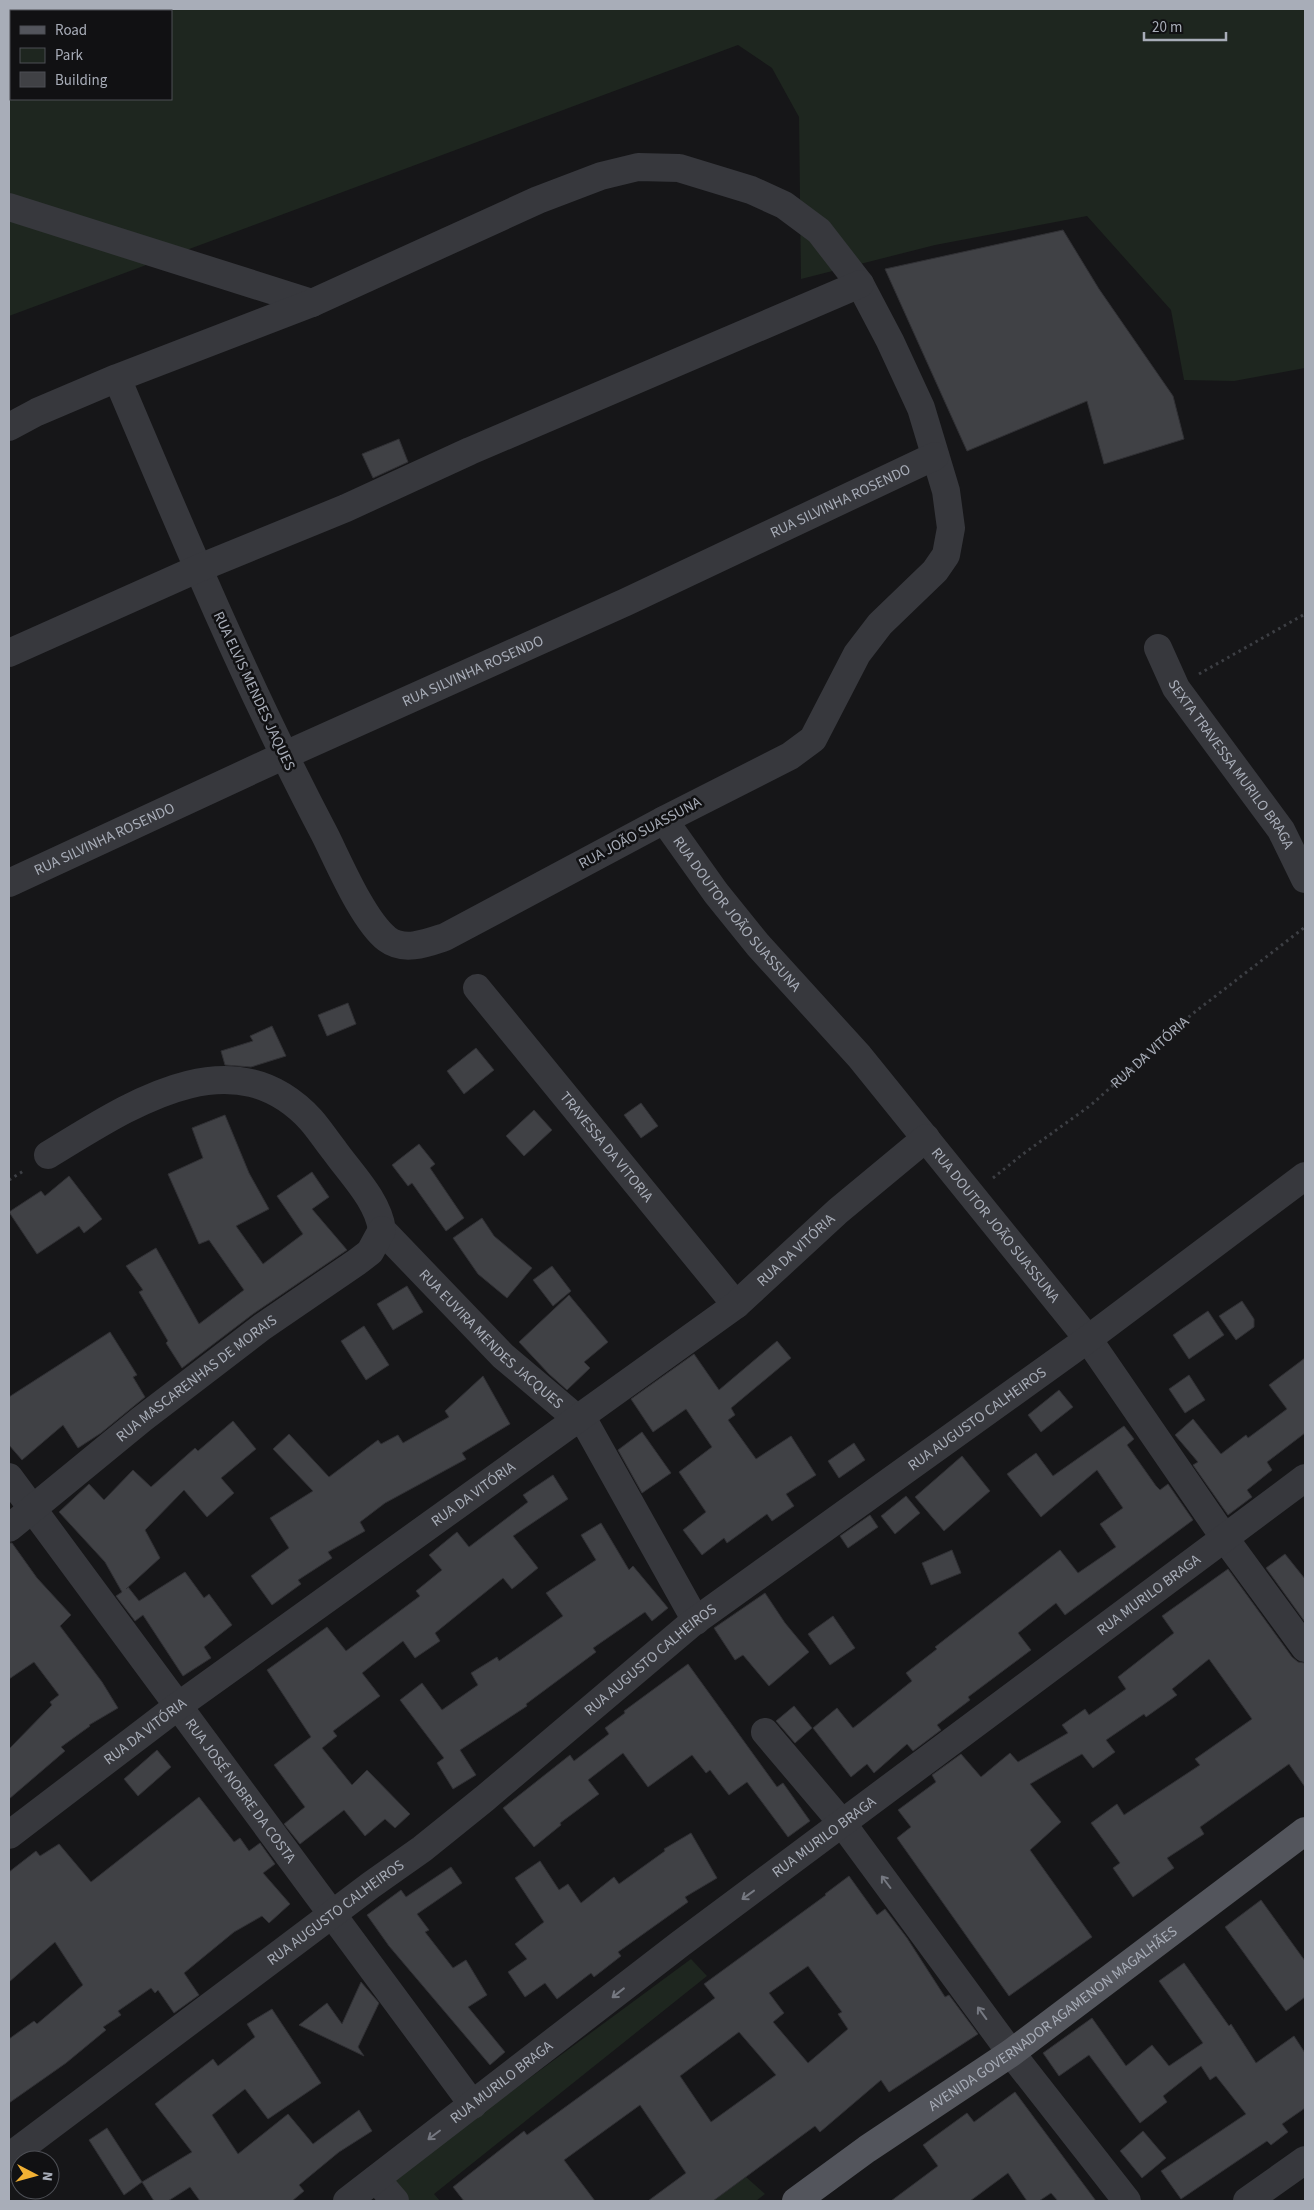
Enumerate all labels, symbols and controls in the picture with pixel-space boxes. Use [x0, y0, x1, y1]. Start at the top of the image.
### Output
legend [10, 10, 172, 100]
scale bar [1144, 10, 1226, 42]
text: 20 m [1152, 17, 1182, 38]
text: Road [55, 20, 87, 41]
text: Park [55, 45, 84, 66]
text: Building [55, 70, 108, 91]
street label: RUA SILVINHA ROSENDO [767, 459, 914, 543]
street label: RUA ELVIS MENDES JAQUES [208, 608, 300, 774]
street label: RUA SILVINHA ROSENDO [399, 630, 547, 712]
street label: SEXTA TRAVESSA MURILO BRAGA [1163, 676, 1300, 853]
street label: RUA JOÃO SUASSUNA [575, 791, 706, 874]
street label: RUA SILVINHA ROSENDO [30, 797, 178, 881]
street label: RUA DOUTOR JOÃO SUASSUNA [668, 832, 806, 997]
street label: RUA DA VITÓRIA [1106, 1011, 1194, 1093]
street label: TRAVESSA DA VITORIA [555, 1087, 659, 1207]
street label: RUA DOUTOR JOÃO SUASSUNA [927, 1143, 1066, 1308]
street label: RUA DA VITÓRIA [752, 1208, 840, 1291]
street label: RUA EUVIRA MENDES JACQUES [414, 1264, 568, 1414]
street label: RUA MASCARENHAS DE MORAIS [111, 1309, 281, 1447]
street label: RUA AUGUSTO CALHEIROS [903, 1362, 1051, 1476]
street label: RUA DA VITÓRIA [427, 1456, 520, 1531]
street label: RUA MURILO BRAGA [1092, 1548, 1205, 1640]
street label: RUA AUGUSTO CALHEIROS [580, 1598, 721, 1720]
street label: RUA DA VITÓRIA [99, 1692, 191, 1770]
street label: RUA JOSÉ NOBRE DA COSTA [180, 1714, 302, 1868]
street label: RUA MURILO BRAGA [767, 1791, 881, 1883]
street label: RUA AUGUSTO CALHEIROS [262, 1854, 408, 1970]
one-way arrow [881, 1875, 891, 1889]
one-way arrow [742, 1890, 755, 1901]
street label: AVENIDA GOVERNADOR AGAMENON MAGALHÃES [924, 1921, 1181, 2116]
one-way arrow [611, 1987, 624, 1998]
one-way arrow [977, 2007, 988, 2020]
street label: RUA MURILO BRAGA [446, 2035, 558, 2128]
one-way arrow [427, 2130, 441, 2140]
north arrow [10, 2150, 60, 2200]
text: N [37, 2171, 57, 2182]

